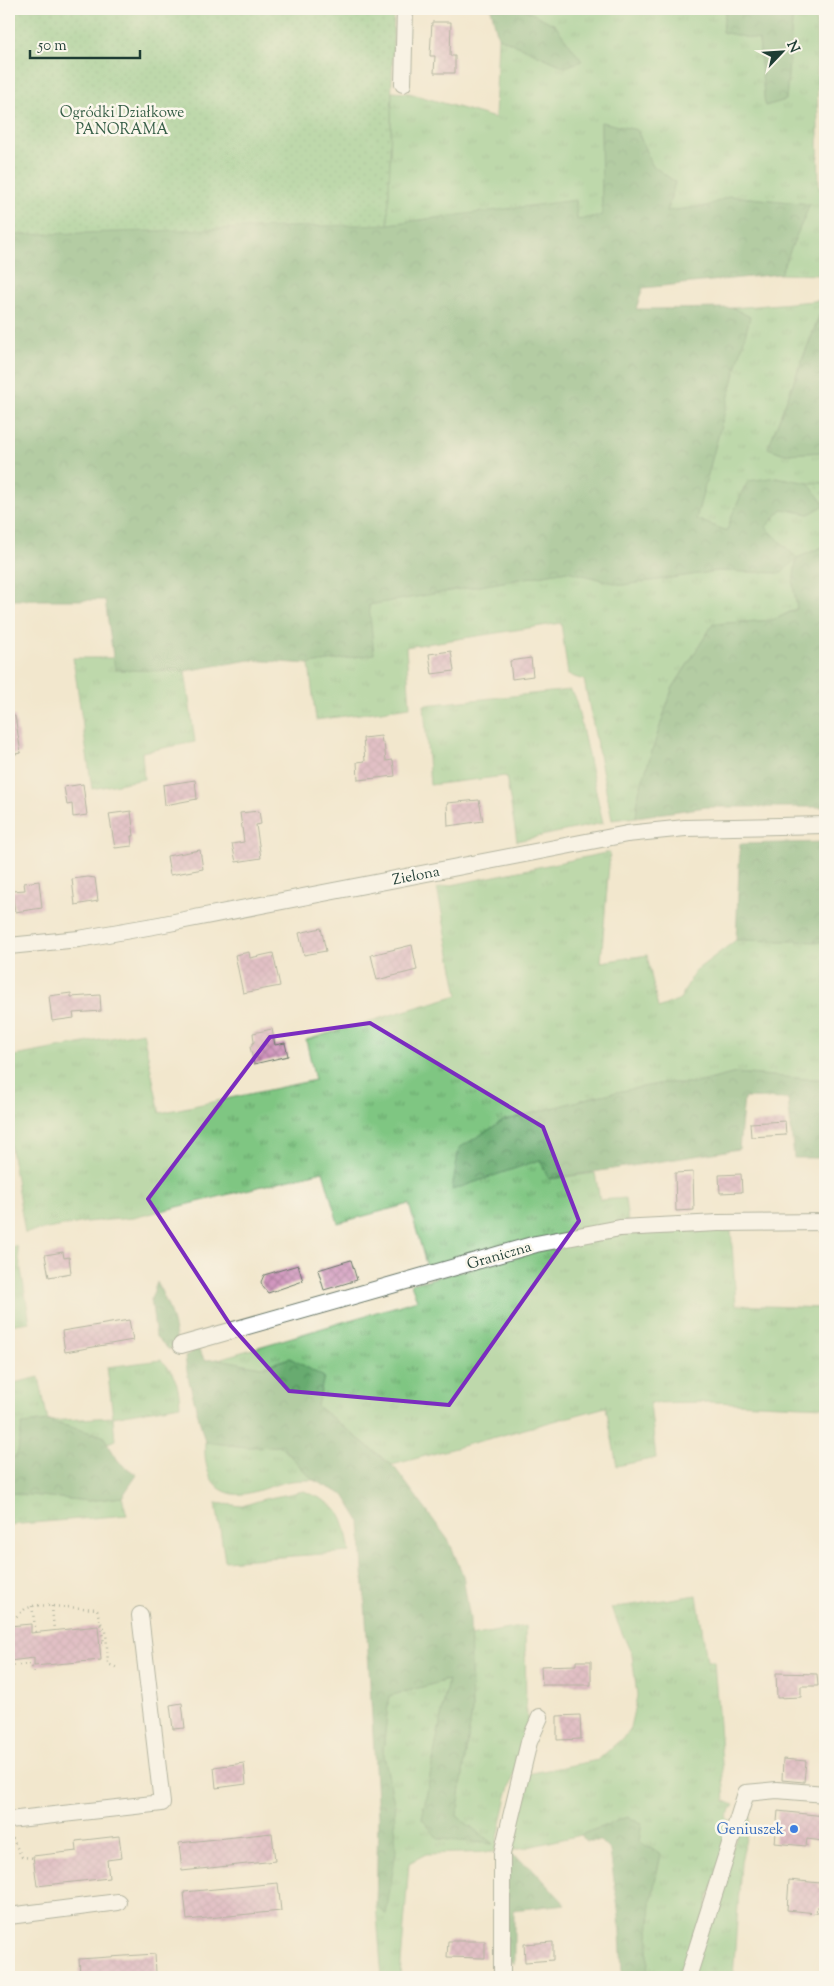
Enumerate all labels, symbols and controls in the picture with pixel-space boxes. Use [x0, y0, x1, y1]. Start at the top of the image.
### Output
scale bar [30, 28, 140, 60]
north arrow [756, 28, 806, 78]
text: 50 m [37, 36, 67, 57]
text: N [781, 38, 803, 57]
park label: Ogródki Działkowe PANORAMA [60, 103, 184, 141]
street label: Zielona [391, 862, 442, 891]
street label: Graniczna [465, 1237, 534, 1276]
place label: Geniuszek [716, 1820, 784, 1841]
marker: Geniuszek [788, 1823, 800, 1835]

